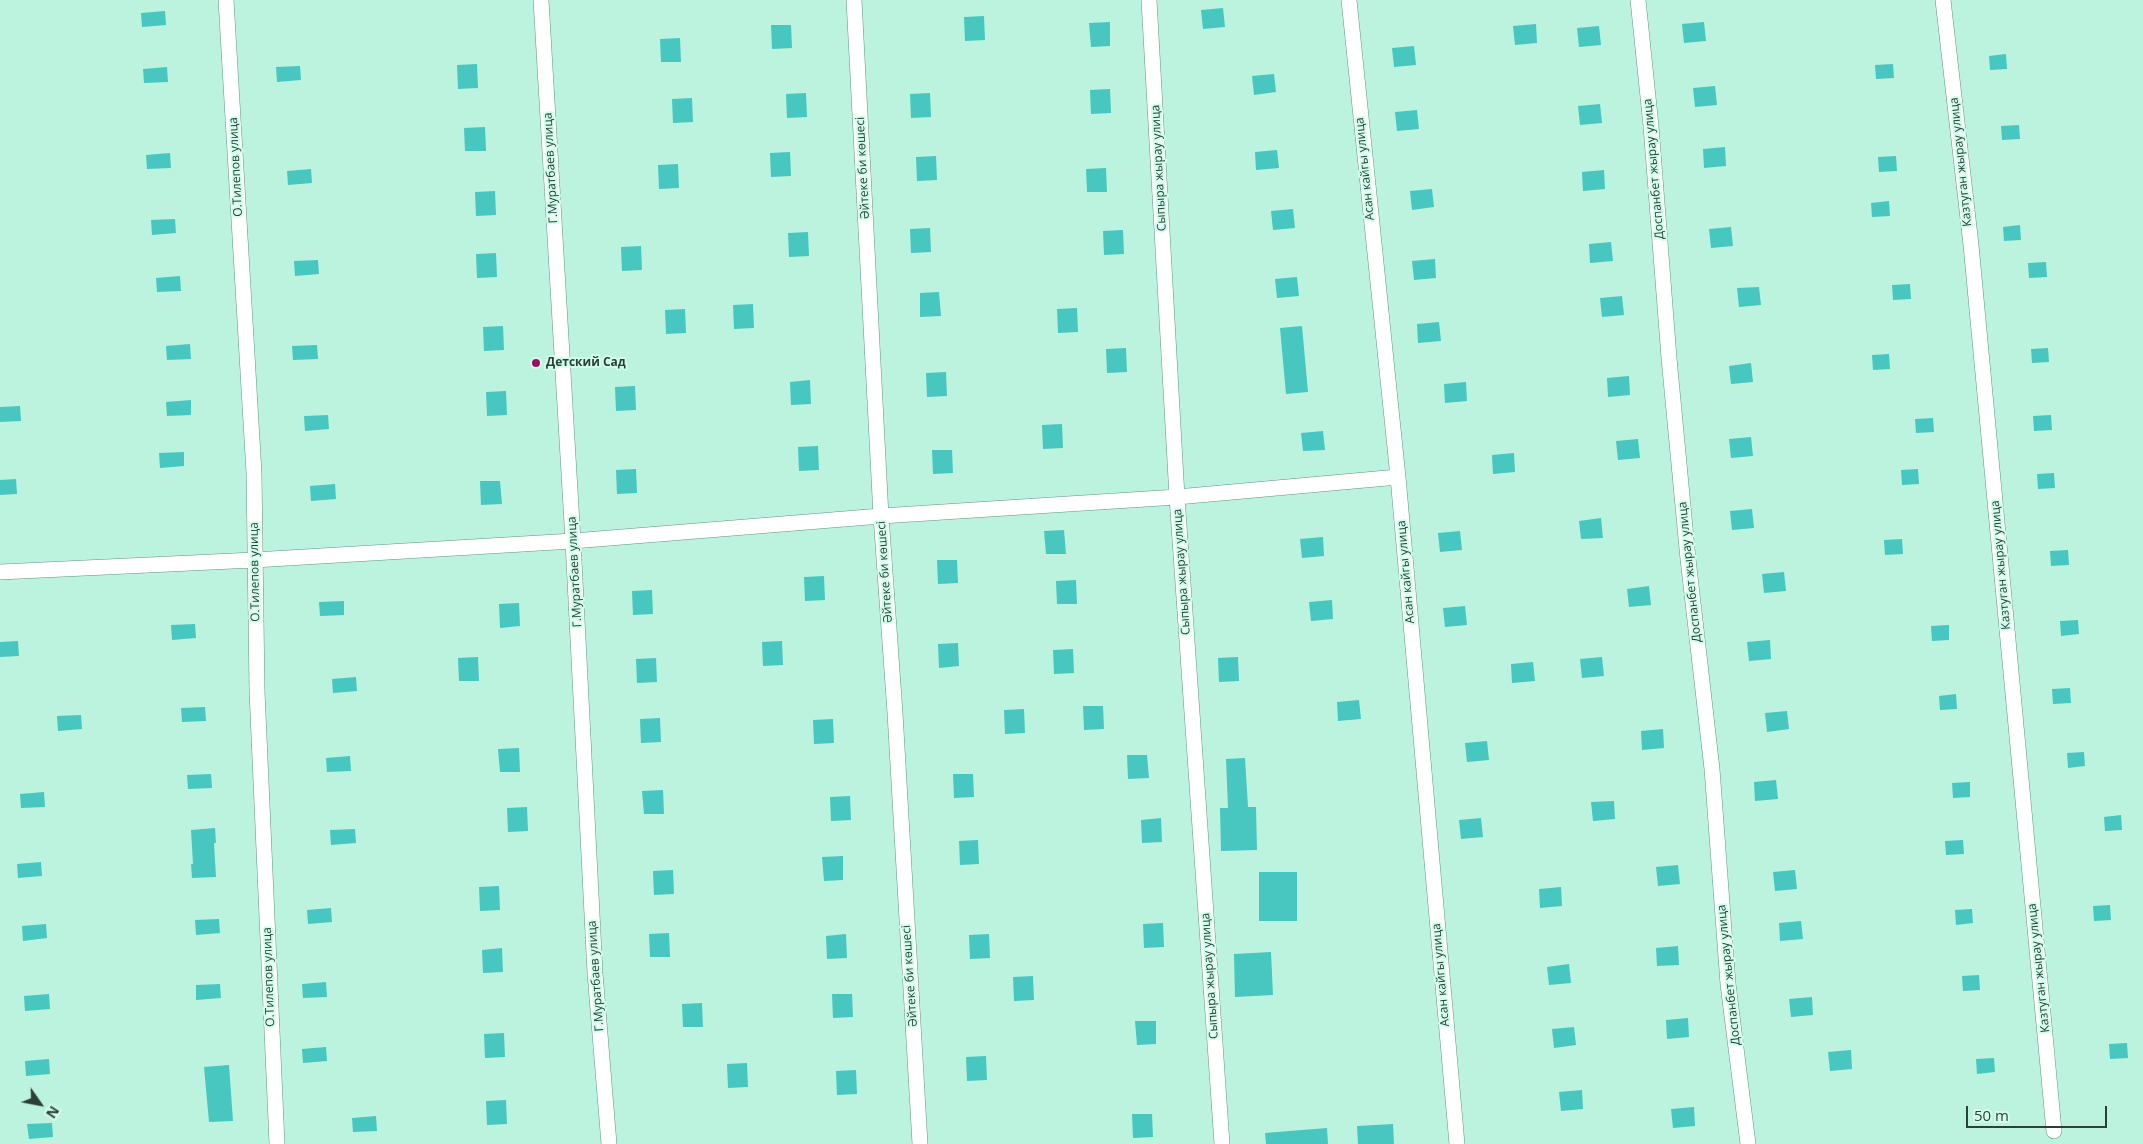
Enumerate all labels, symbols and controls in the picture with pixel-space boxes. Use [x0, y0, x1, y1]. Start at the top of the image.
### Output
street label: Казтуган жырау улица [1947, 97, 1975, 227]
street label: Доспанбет жырау улица [1641, 98, 1667, 240]
street label: Сыпыра жырау улица [1149, 104, 1169, 232]
street label: Г.Муратбаев улица [541, 112, 561, 224]
street label: О.Тилепов улица [226, 117, 246, 217]
street label: Әйтеке би көшесі [853, 117, 873, 219]
street label: Асан кайгы улица [1352, 117, 1378, 221]
place label: Детский Сад [546, 356, 626, 370]
marker: Детский Сад [530, 357, 542, 369]
street label: Казтуган жырау улица [1988, 500, 2014, 630]
street label: Доспанбет жырау улица [1675, 501, 1705, 643]
street label: Сыпыра жырау улица [1170, 508, 1194, 636]
street label: Г.Муратбаев улица [565, 516, 585, 628]
street label: Әйтеке би көшесі [874, 520, 896, 624]
street label: Асан кайгы улица [1394, 520, 1418, 624]
street label: О.Тилепов улица [247, 522, 263, 622]
street label: Казтуган жырау улица [2025, 903, 2053, 1033]
street label: Доспанбет жырау улица [1714, 904, 1744, 1046]
street label: Сыпыра жырау улица [1198, 912, 1222, 1040]
street label: Г.Муратбаев улица [585, 920, 607, 1032]
street label: Асан кайгы улица [1429, 923, 1453, 1027]
street label: Әйтеке би көшесі [899, 924, 921, 1028]
street label: О.Тилепов улица [260, 927, 278, 1027]
north arrow [15, 1079, 65, 1129]
scale bar [1968, 1096, 2109, 1128]
text: N [42, 1102, 64, 1122]
text: 50 m [1974, 1105, 2009, 1125]

